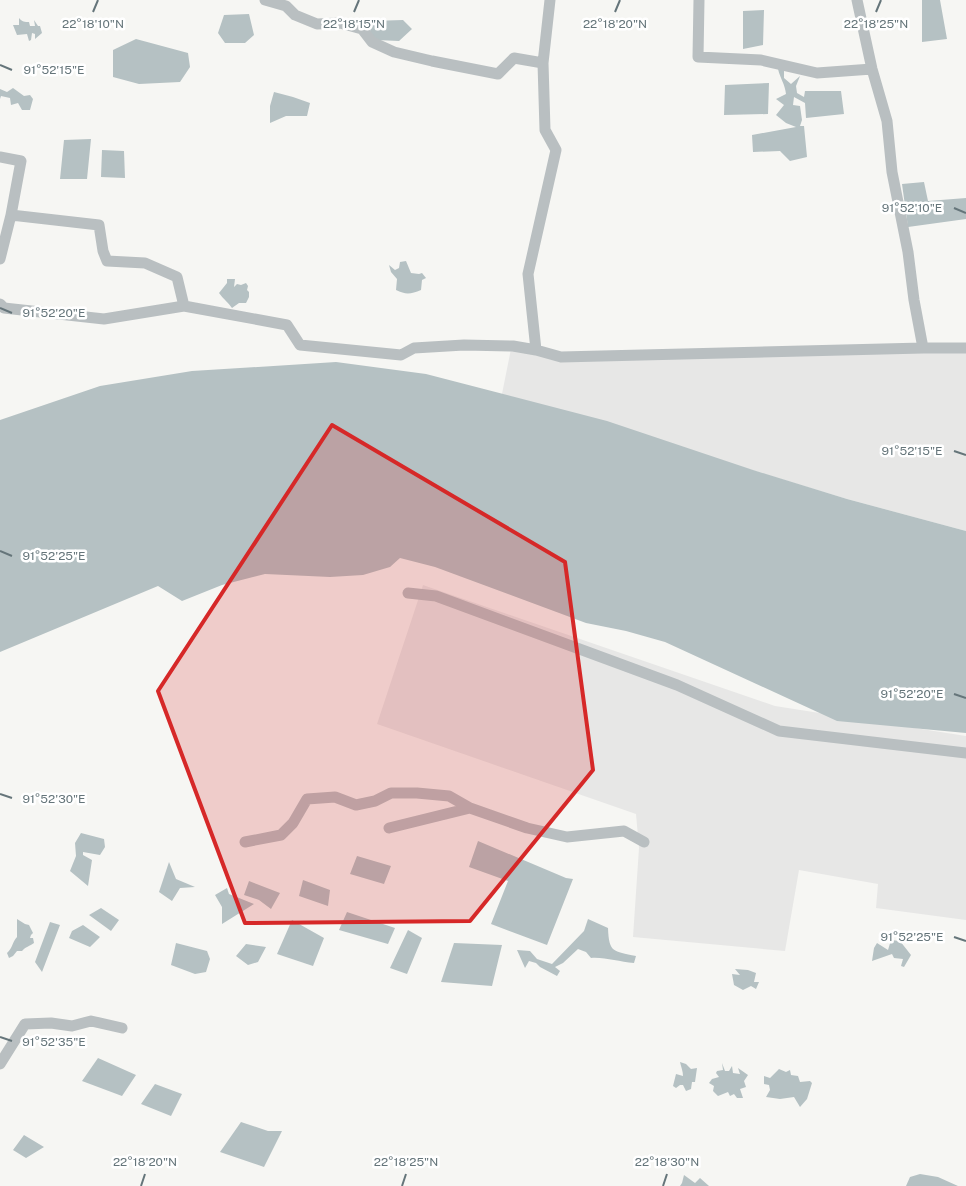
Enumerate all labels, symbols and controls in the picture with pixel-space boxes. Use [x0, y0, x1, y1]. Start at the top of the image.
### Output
text: 22°18'10"N [62, 17, 124, 31]
text: 22°18'15"N [323, 17, 385, 31]
text: 22°18'20"N [583, 17, 647, 31]
text: 22°18'25"N [844, 17, 908, 31]
text: 91°52'15"E [24, 63, 84, 77]
text: 91°52'10"E [882, 201, 942, 215]
text: 91°52'20"E [23, 306, 85, 320]
text: 91°52'15"E [882, 444, 942, 458]
text: 91°52'25"E [22, 549, 86, 563]
text: 91°52'20"E [881, 687, 943, 701]
text: 91°52'30"E [22, 792, 86, 806]
text: 91°52'25"E [880, 930, 944, 944]
text: 91°52'35"E [22, 1035, 86, 1049]
text: 22°18'20"N [113, 1155, 177, 1169]
text: 22°18'25"N [374, 1155, 438, 1169]
text: 22°18'30"N [635, 1155, 699, 1169]

